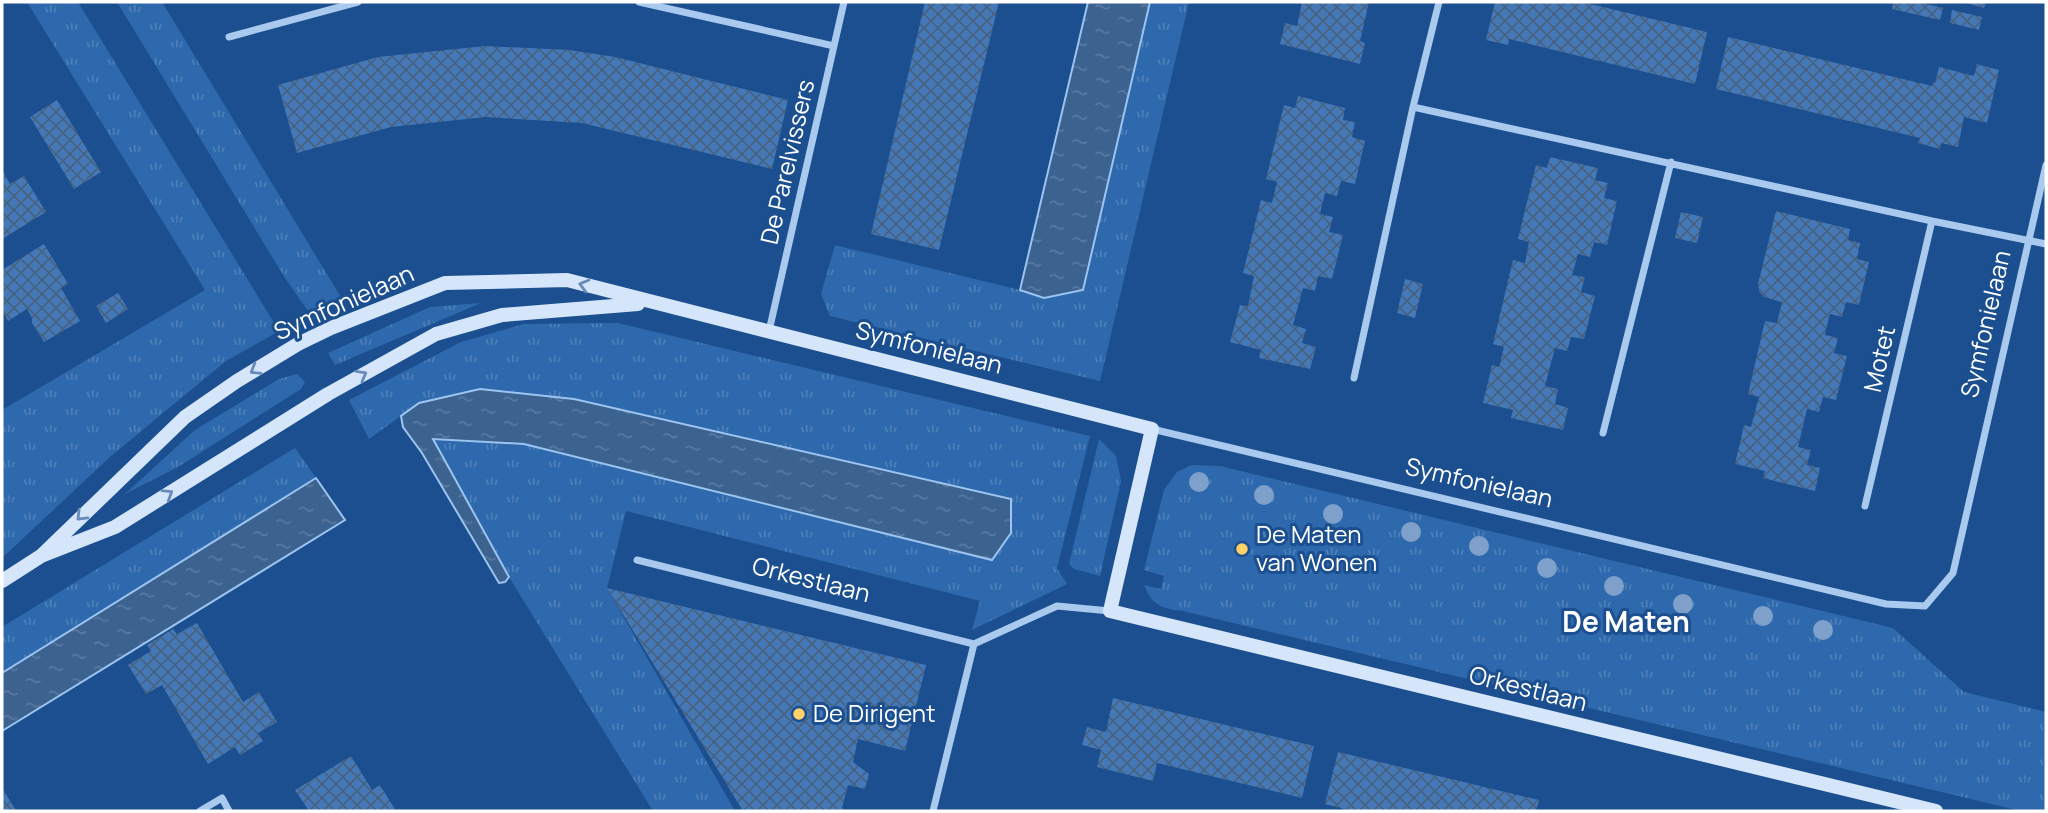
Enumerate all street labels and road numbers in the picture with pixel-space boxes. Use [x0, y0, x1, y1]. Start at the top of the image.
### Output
street label: De Parelvissers [752, 76, 822, 247]
street label: Symfonielaan [1952, 247, 2018, 401]
street label: Symfonielaan [268, 256, 419, 347]
street label: Symfonielaan [852, 312, 1006, 381]
street label: Motet [1855, 322, 1902, 395]
street label: Symfonielaan [1402, 449, 1556, 515]
street label: Orkestlaan [749, 548, 874, 609]
street label: Orkestlaan [1466, 657, 1591, 718]

